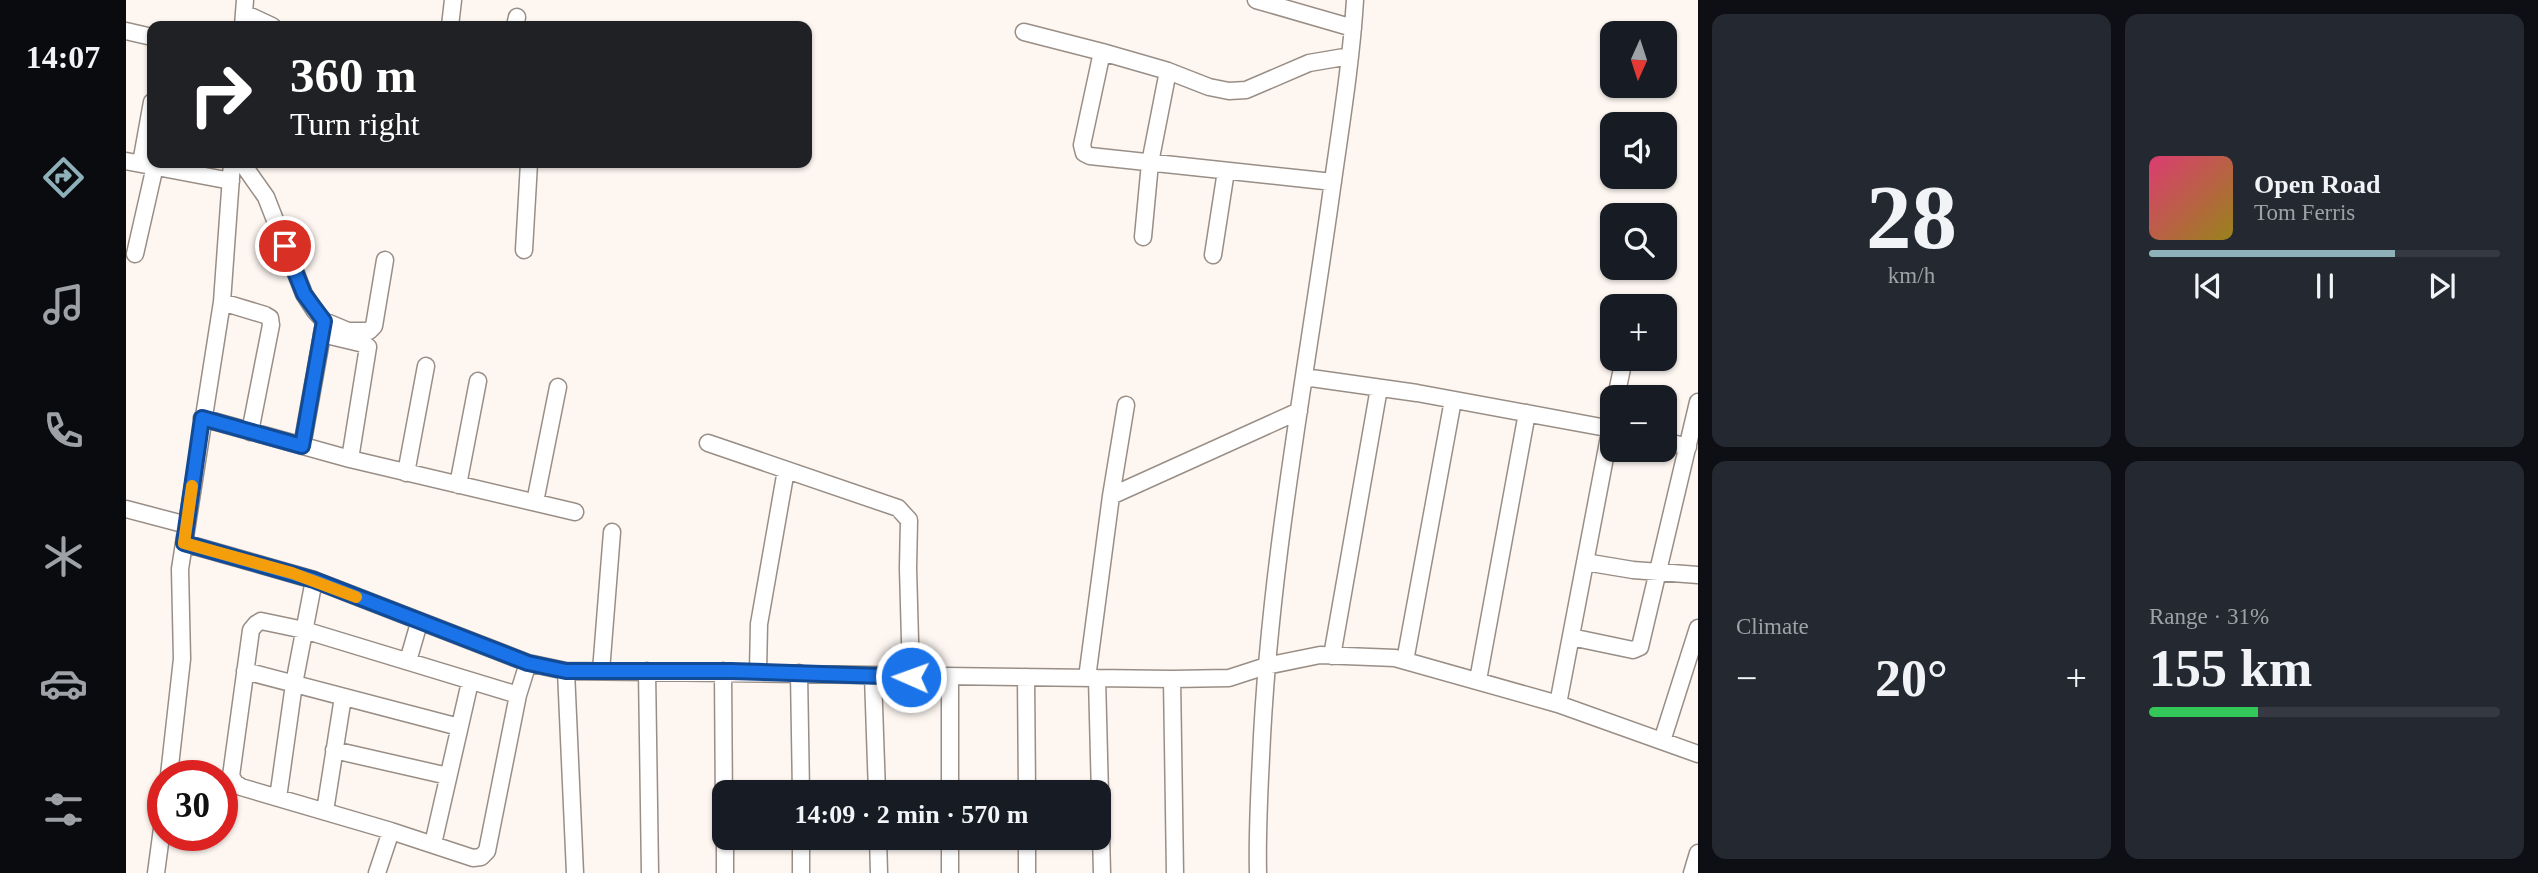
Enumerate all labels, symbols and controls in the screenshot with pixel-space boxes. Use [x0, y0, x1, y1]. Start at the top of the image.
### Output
north arrow [1600, 21, 1676, 98]
map controls [1600, 21, 1677, 462]
text: 14:07 [26, 39, 100, 75]
text: 360 m [290, 48, 417, 103]
icon: right [175, 49, 266, 140]
text: Turn right [290, 106, 420, 142]
button: sound [1600, 112, 1677, 189]
icon: directions [39, 153, 88, 202]
text: 28 [1866, 167, 1957, 268]
text: Open Road [2254, 170, 2380, 199]
text: Tom Ferris [2254, 200, 2355, 225]
button: search [1600, 203, 1677, 280]
pin [255, 216, 315, 276]
icon: arrive [266, 227, 304, 265]
text: km/h [1888, 263, 1935, 288]
icon: previous [2189, 267, 2227, 305]
icon: pause [2306, 267, 2344, 305]
icon: next [2423, 267, 2461, 305]
icon: music [39, 280, 88, 329]
button: + [1600, 294, 1677, 371]
button: − [1600, 385, 1677, 462]
icon: phone [39, 406, 88, 455]
icon: climate [39, 532, 88, 581]
text: Range · 31% [2149, 604, 2269, 629]
text: Climate [1736, 614, 1809, 639]
position arrow [874, 640, 948, 714]
text: 155 km [2149, 640, 2312, 697]
text: 20° [1875, 650, 1948, 707]
text: − [1736, 657, 1757, 699]
text: + [2066, 657, 2087, 699]
icon: car [39, 659, 88, 708]
speed limit sign: 30 [147, 760, 238, 851]
icon: filters [39, 785, 88, 834]
text: 14:09 · 2 min · 570 m [795, 800, 1029, 829]

